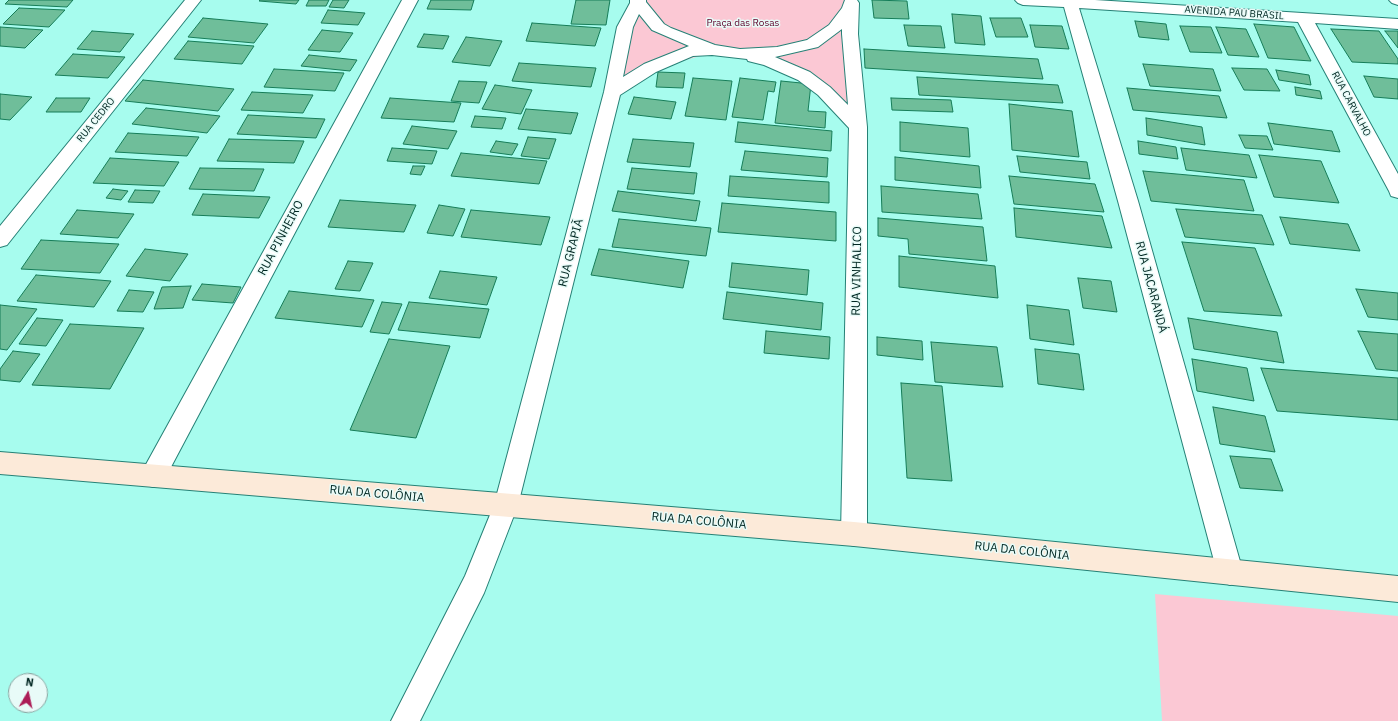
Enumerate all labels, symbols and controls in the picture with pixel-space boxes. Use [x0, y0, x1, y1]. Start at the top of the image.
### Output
street label: AVENIDA PAU BRASIL [1184, 4, 1284, 22]
park label: Praça das Rosas [707, 17, 779, 29]
street label: RUA CARVALHO [1329, 70, 1373, 138]
street label: RUA CEDRO [74, 95, 118, 145]
street label: RUA PINHEIRO [255, 198, 307, 278]
street label: RUA GRAPIÃ [556, 218, 586, 288]
street label: RUA VINHALICO [849, 226, 865, 316]
street label: RUA JACARANDÁ [1132, 240, 1170, 334]
street label: RUA DA COLÔNIA [329, 483, 425, 505]
street label: RUA DA COLÔNIA [651, 510, 747, 532]
street label: RUA DA COLÔNIA [974, 539, 1070, 563]
north arrow [8, 673, 48, 713]
text: N [25, 675, 35, 690]

